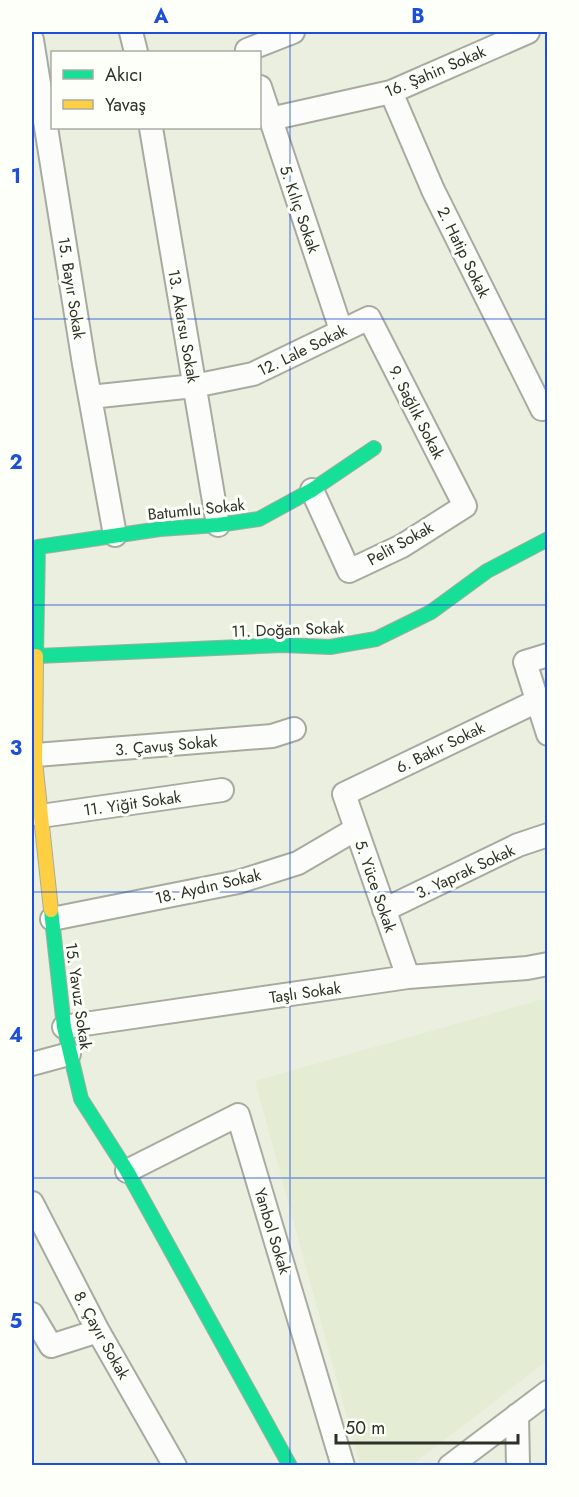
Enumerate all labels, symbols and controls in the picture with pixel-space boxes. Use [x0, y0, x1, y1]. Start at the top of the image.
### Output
text: A [153, 2, 169, 31]
text: B [411, 2, 425, 31]
street label: 16. Şahin Sokak [381, 39, 490, 103]
legend [51, 51, 261, 129]
text: Akıcı [105, 62, 143, 88]
text: Yavaş [105, 92, 146, 118]
text: 1 [11, 162, 21, 191]
street label: 5. Kılıç Sokak [274, 162, 326, 257]
street label: 2. Hatip Sokak [432, 203, 496, 303]
street label: 15. Bayır Sokak [52, 235, 91, 342]
street label: 13. Akarsu Sokak [162, 267, 205, 386]
street label: 12. Lale Sokak [254, 318, 352, 382]
street label: 9. Sağlık Sokak [383, 361, 450, 464]
text: 2 [9, 448, 23, 477]
street label: Batumlu Sokak [146, 493, 247, 526]
street label: Pelit Sokak [363, 515, 438, 571]
street label: 11. Doğan Sokak [231, 616, 346, 643]
street label: 6. Bakır Sokak [392, 716, 489, 779]
street label: 3. Çavuş Sokak [114, 729, 219, 761]
text: 3 [10, 734, 22, 763]
street label: 11. Yiğit Sokak [82, 785, 183, 822]
street label: 5. Yüce Sokak [349, 837, 402, 936]
street label: 3. Yaprak Sokak [412, 838, 519, 904]
street label: 18. Aydın Sokak [153, 863, 264, 910]
street label: 15. Yavuz Sokak [60, 941, 98, 1052]
street label: Taşlı Sokak [268, 976, 343, 1009]
text: 4 [9, 1021, 23, 1050]
street label: Yanbol Sokak [249, 1185, 297, 1278]
street label: 8. Çayır Sokak [68, 1287, 136, 1384]
text: 5 [10, 1307, 23, 1336]
scale bar [336, 1407, 518, 1445]
text: 50 m [345, 1415, 385, 1441]

